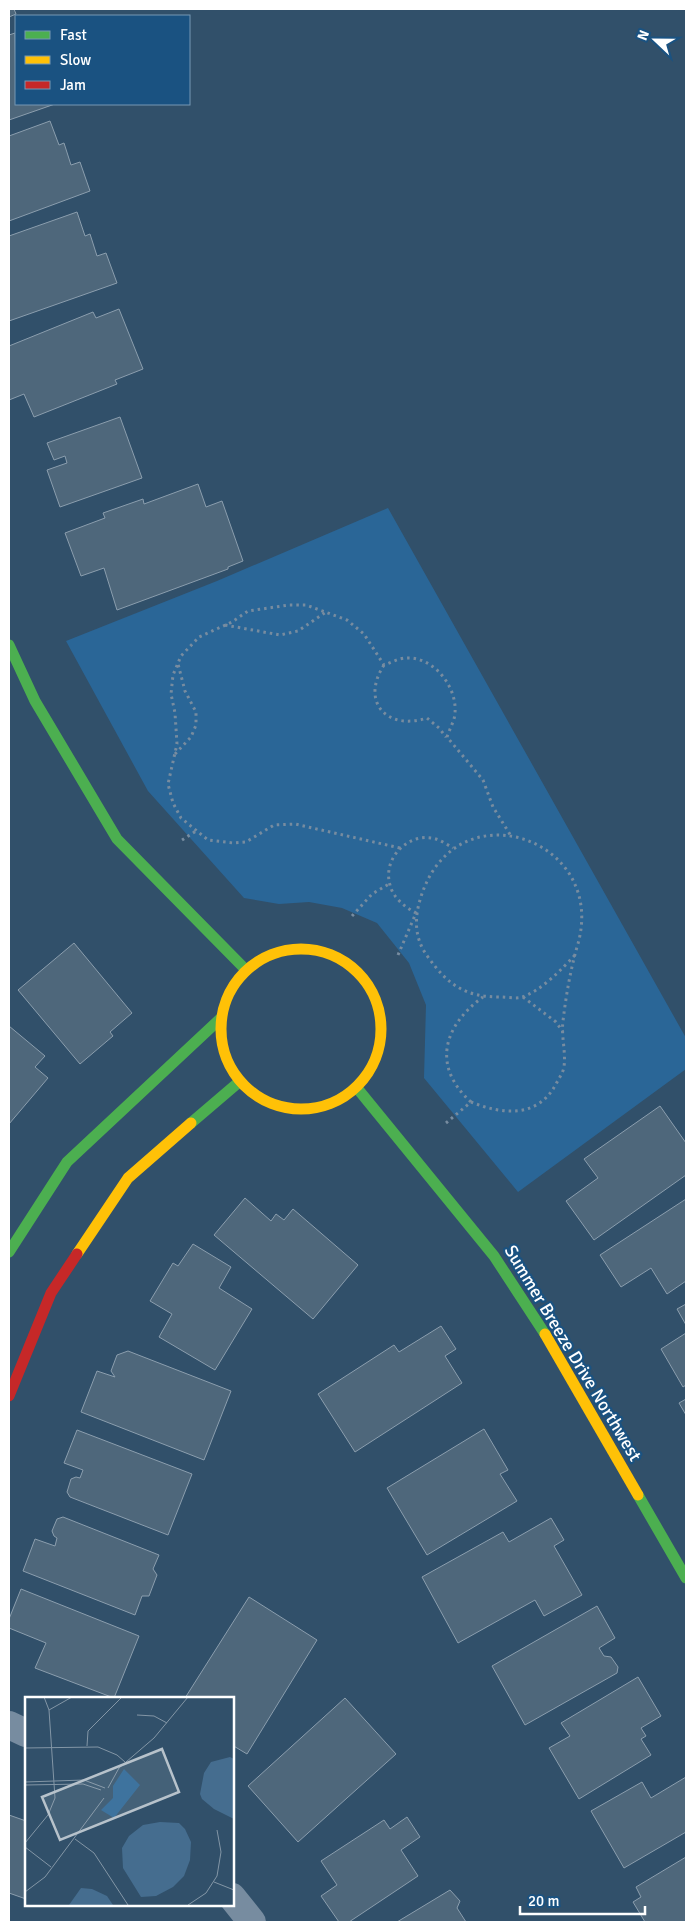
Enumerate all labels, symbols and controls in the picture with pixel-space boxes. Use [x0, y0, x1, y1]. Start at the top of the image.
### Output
legend [15, 15, 190, 105]
north arrow [630, 15, 680, 65]
text: Fast [60, 26, 87, 44]
text: N [634, 28, 653, 43]
text: Slow [60, 51, 91, 69]
text: Jam [60, 76, 86, 94]
street label: Summer Breeze Drive Northwest [500, 1241, 646, 1465]
inset map [25, 1697, 234, 1906]
scale bar [520, 1884, 645, 1916]
text: 20 m [528, 1892, 559, 1910]

